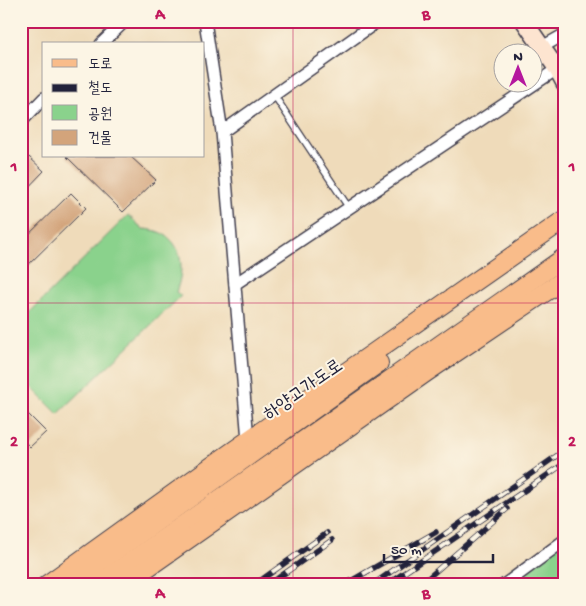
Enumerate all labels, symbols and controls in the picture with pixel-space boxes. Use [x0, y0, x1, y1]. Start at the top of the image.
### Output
text: A [154, 7, 166, 26]
text: B [421, 7, 431, 26]
legend [42, 42, 205, 158]
north arrow [494, 42, 544, 92]
text: N [513, 49, 523, 66]
text: 도로 [88, 56, 112, 74]
text: 철도 [88, 80, 112, 98]
text: 공원 [88, 106, 112, 124]
text: 건물 [88, 130, 112, 148]
text: 1 [10, 159, 17, 178]
text: 1 [568, 159, 575, 178]
street label: 하양고가도로 [260, 355, 348, 427]
text: 2 [10, 434, 18, 453]
text: 2 [568, 434, 576, 453]
scale bar [384, 531, 492, 563]
text: 50 m [391, 542, 422, 560]
text: A [154, 586, 166, 605]
text: B [421, 586, 431, 605]

